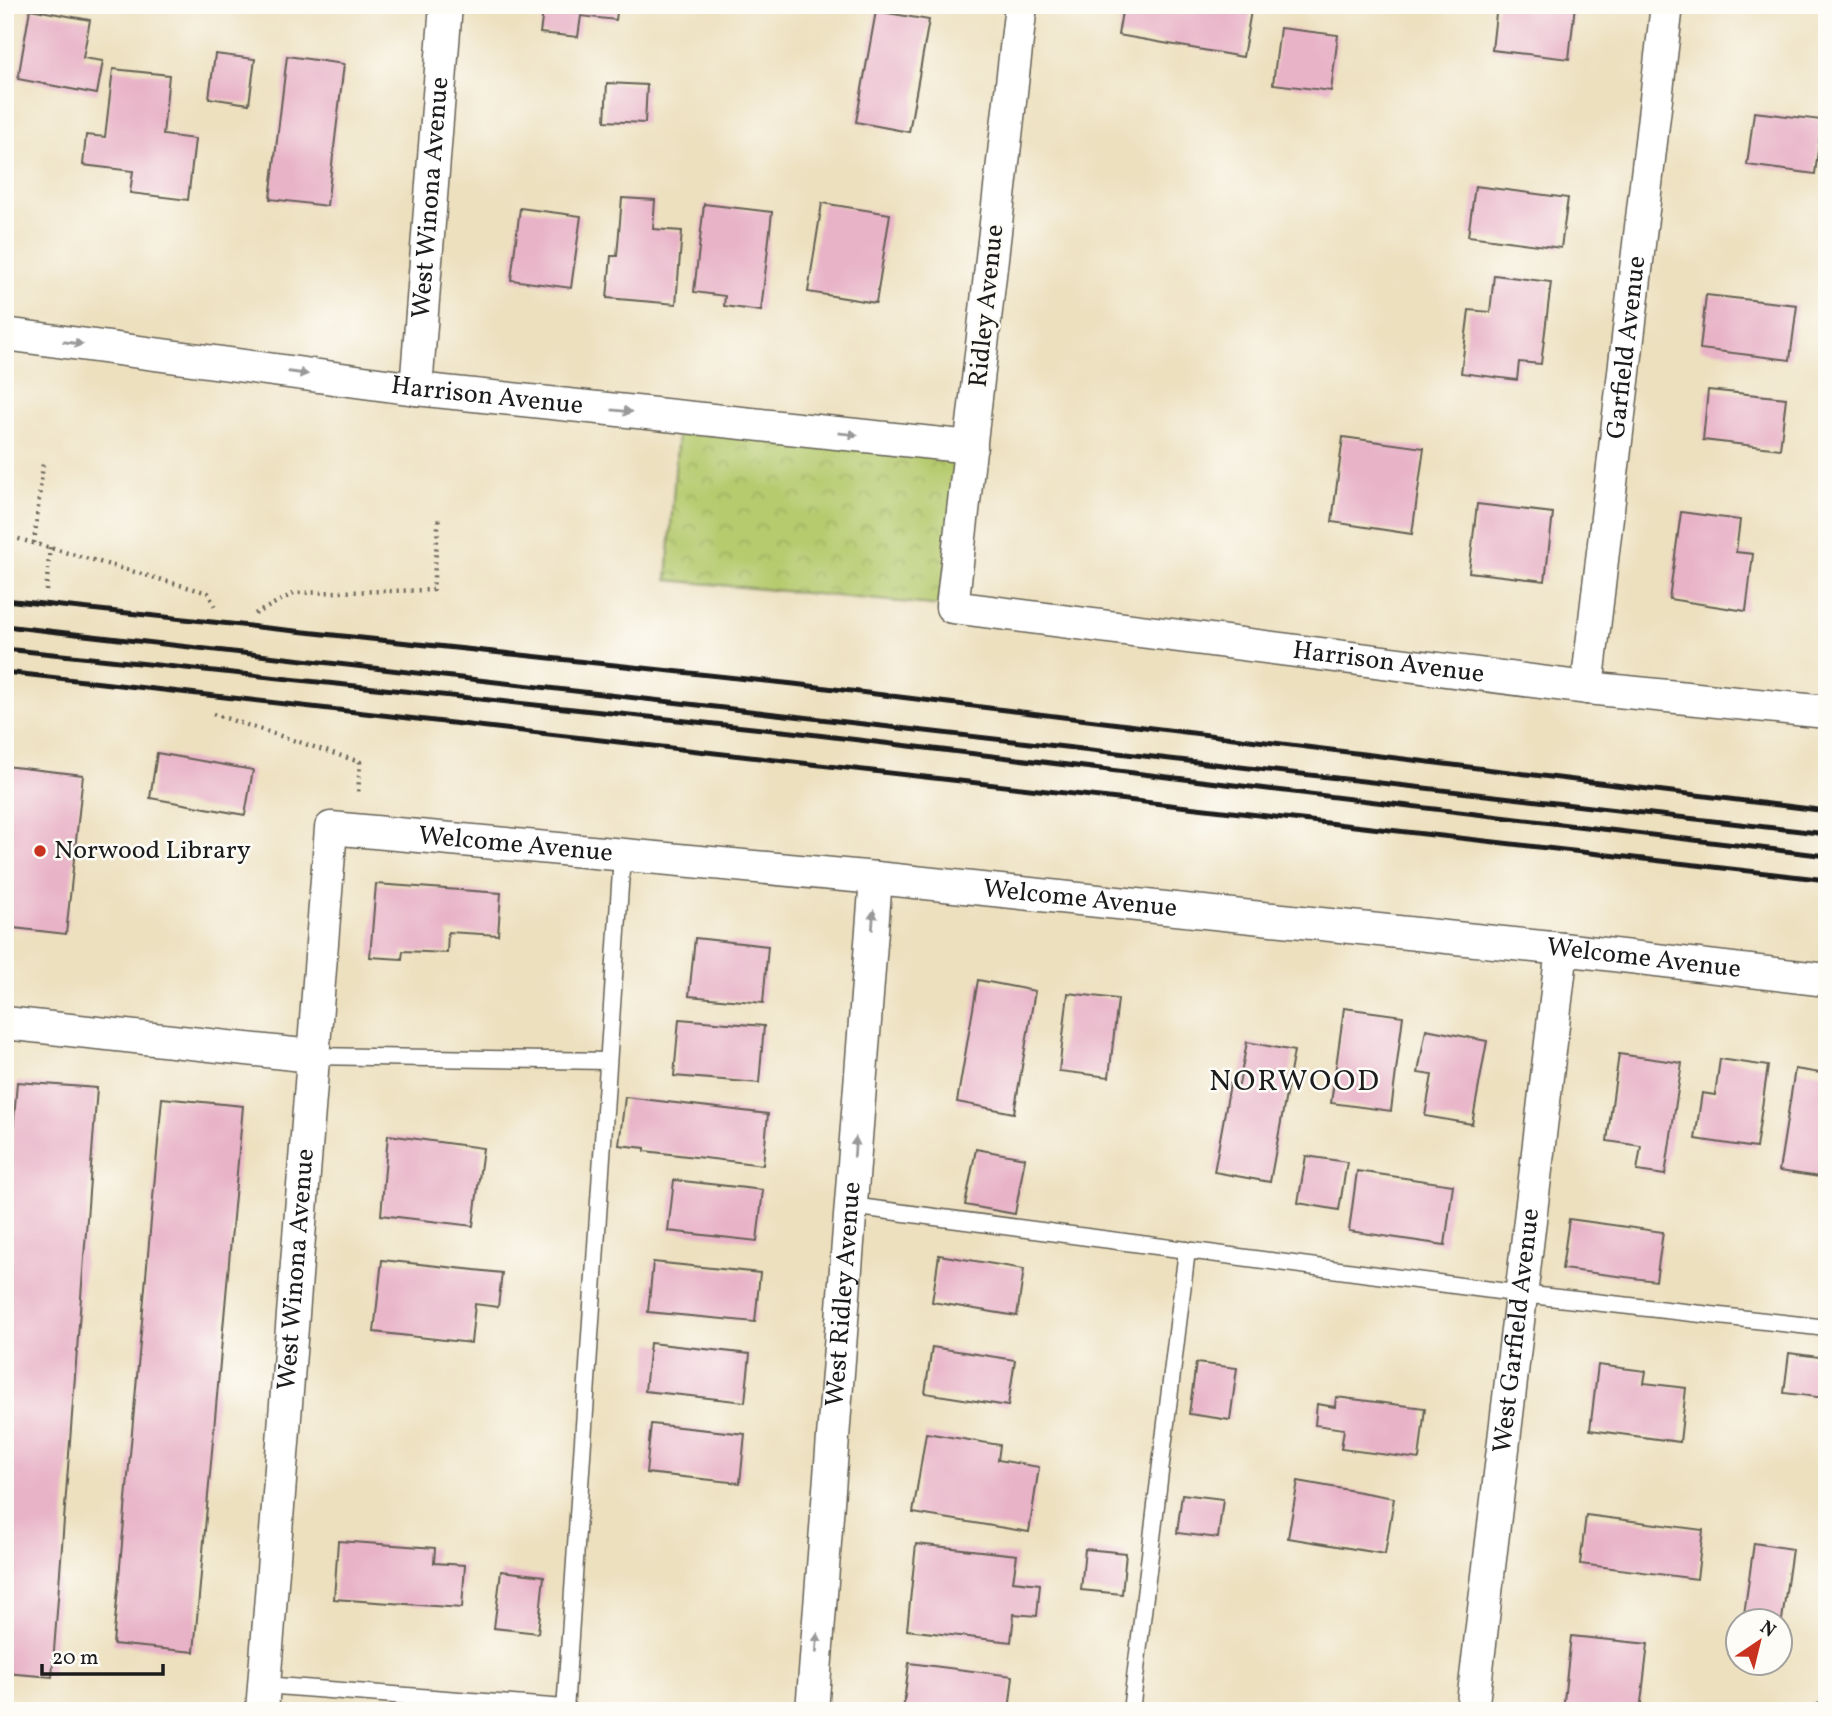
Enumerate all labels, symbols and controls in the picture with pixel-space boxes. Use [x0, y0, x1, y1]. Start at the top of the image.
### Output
street label: West Winona Avenue [404, 75, 458, 320]
street label: Ridley Avenue [961, 223, 1013, 389]
street label: Garfield Avenue [1598, 254, 1655, 441]
one-way arrow [62, 338, 84, 349]
one-way arrow [288, 368, 310, 379]
street label: Harrison Avenue [389, 368, 585, 424]
one-way arrow [611, 405, 633, 416]
one-way arrow [837, 429, 859, 440]
street label: Harrison Avenue [1291, 633, 1487, 693]
street label: Welcome Avenue [417, 818, 614, 872]
place label: Norwood Library [54, 833, 251, 869]
marker: Norwood Library [32, 843, 48, 859]
street label: Welcome Avenue [981, 871, 1179, 927]
one-way arrow [867, 909, 878, 931]
street label: Welcome Avenue [1545, 930, 1743, 988]
district label: NORWOOD [1209, 1061, 1381, 1103]
one-way arrow [850, 1136, 861, 1158]
street label: West Winona Avenue [269, 1147, 324, 1392]
street label: West Ridley Avenue [817, 1180, 871, 1408]
street label: West Garfield Avenue [1485, 1206, 1549, 1455]
north arrow [1724, 1608, 1794, 1678]
text: N [1754, 1615, 1781, 1644]
one-way arrow [812, 1631, 823, 1653]
scale bar [42, 1632, 163, 1676]
text: 20 m [52, 1644, 98, 1673]

